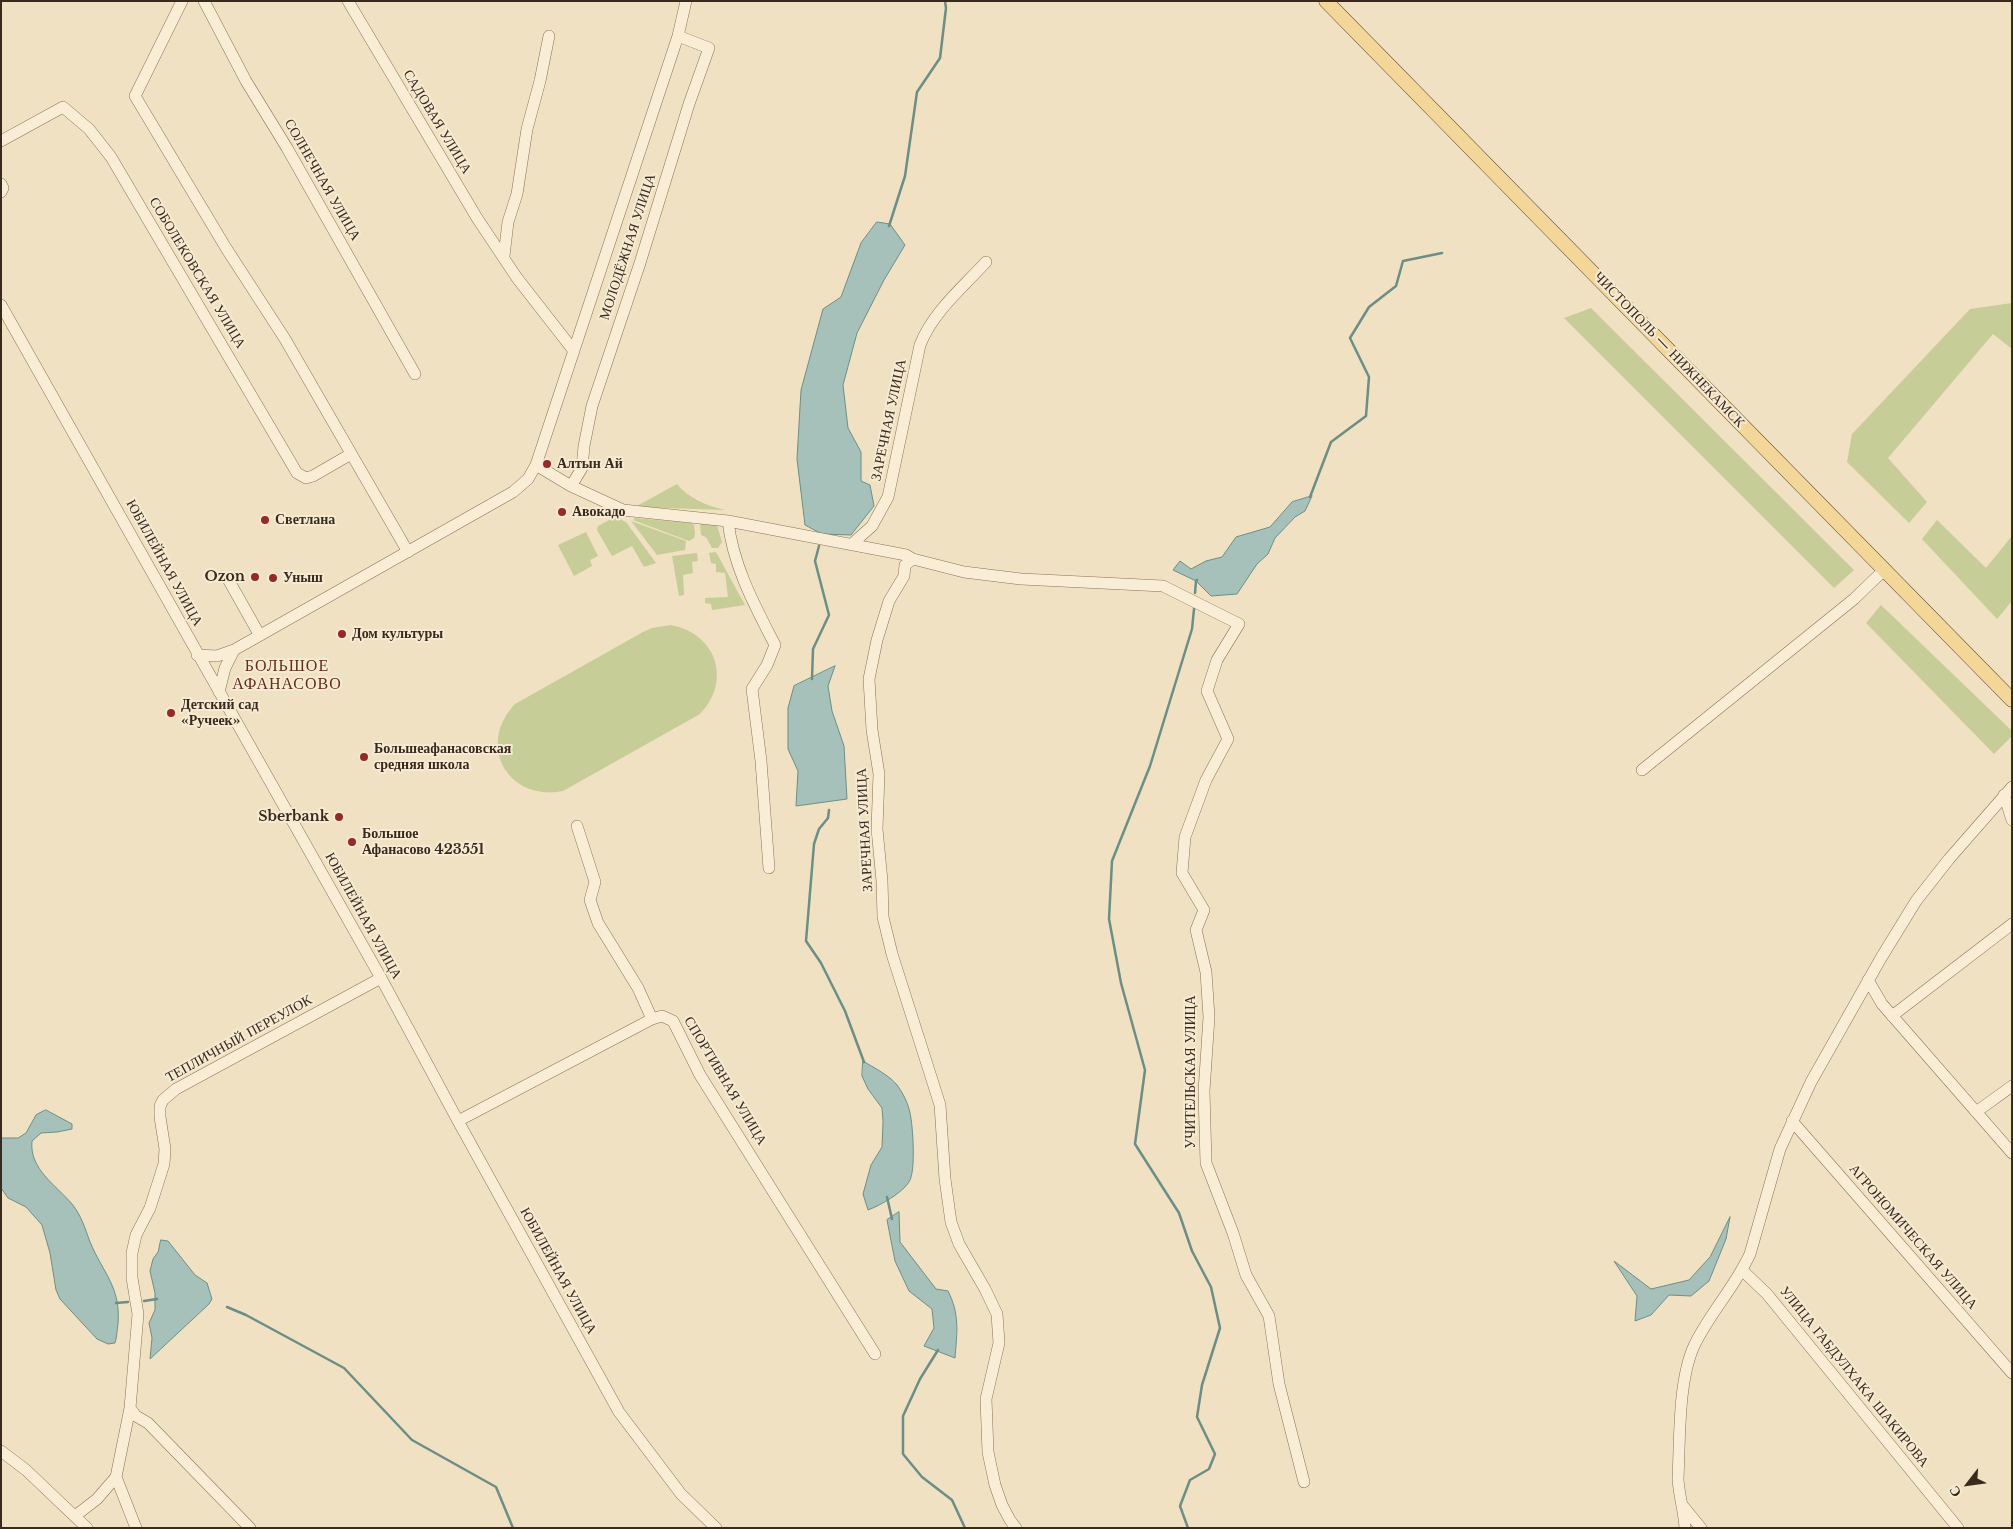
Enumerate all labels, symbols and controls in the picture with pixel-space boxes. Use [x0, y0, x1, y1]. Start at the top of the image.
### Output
street label: САДОВАЯ УЛИЦА [399, 67, 475, 177]
street label: СОЛНЕЧНАЯ УЛИЦА [280, 116, 364, 244]
street label: МОЛОДЁЖНАЯ УЛИЦА [596, 172, 660, 322]
street label: СОБОЛЕКОВСКАЯ УЛИЦА [145, 194, 249, 352]
street label: ЧИСТОПОЛЬ — НИЖНЕКАМСК [1590, 269, 1748, 431]
street label: ЗАРЕЧНАЯ УЛИЦА [868, 357, 910, 483]
place label: Алтын Ай [557, 456, 623, 472]
marker: Алтын Ай [541, 458, 553, 470]
street label: ЮБИЛЕЙНАЯ УЛИЦА [122, 497, 206, 629]
place label: Авокадо [572, 504, 626, 520]
marker: Авокадо [556, 506, 568, 518]
place label: Светлана [275, 512, 335, 528]
marker: Светлана [259, 514, 271, 526]
place label: Ozon [204, 569, 245, 585]
place label: Уныш [283, 570, 323, 586]
marker: Ozon [249, 571, 261, 583]
marker: Уныш [267, 572, 279, 584]
place label: Дом культуры [352, 626, 443, 642]
marker: Дом культуры [336, 628, 348, 640]
district label: БОЛЬШОЕ АФАНАСОВО [231, 656, 343, 694]
place label: Детский сад «Ручеек» [181, 697, 259, 730]
marker: Детский сад «Ручеек» [165, 707, 177, 719]
place label: Большеафанасовская средняя школа [374, 741, 511, 774]
marker: Большеафанасовская средняя школа [358, 751, 370, 763]
street label: ЗАРЕЧНАЯ УЛИЦА [853, 767, 877, 893]
place label: Sberbank [258, 809, 329, 825]
marker: Sberbank [333, 811, 345, 823]
place label: Большое Афанасово 423551 [362, 826, 484, 859]
marker: Большое Афанасово 423551 [346, 836, 358, 848]
street label: ЮБИЛЕЙНАЯ УЛИЦА [321, 850, 405, 982]
street label: ТЕПЛИЧНЫЙ ПЕРЕУЛОК [163, 992, 315, 1086]
street label: УЧИТЕЛЬСКАЯ УЛИЦА [1183, 995, 1199, 1149]
street label: СПОРТИВНАЯ УЛИЦА [680, 1014, 770, 1148]
street label: АГРОНОМИЧЕСКАЯ УЛИЦА [1845, 1161, 1981, 1313]
street label: ЮБИЛЕЙНАЯ УЛИЦА [516, 1205, 600, 1337]
street label: УЛИЦА ГАБДУЛХАКА ШАКИРОВА [1776, 1283, 1932, 1471]
north arrow [1943, 1459, 1993, 1509]
text: С [1945, 1483, 1965, 1500]

